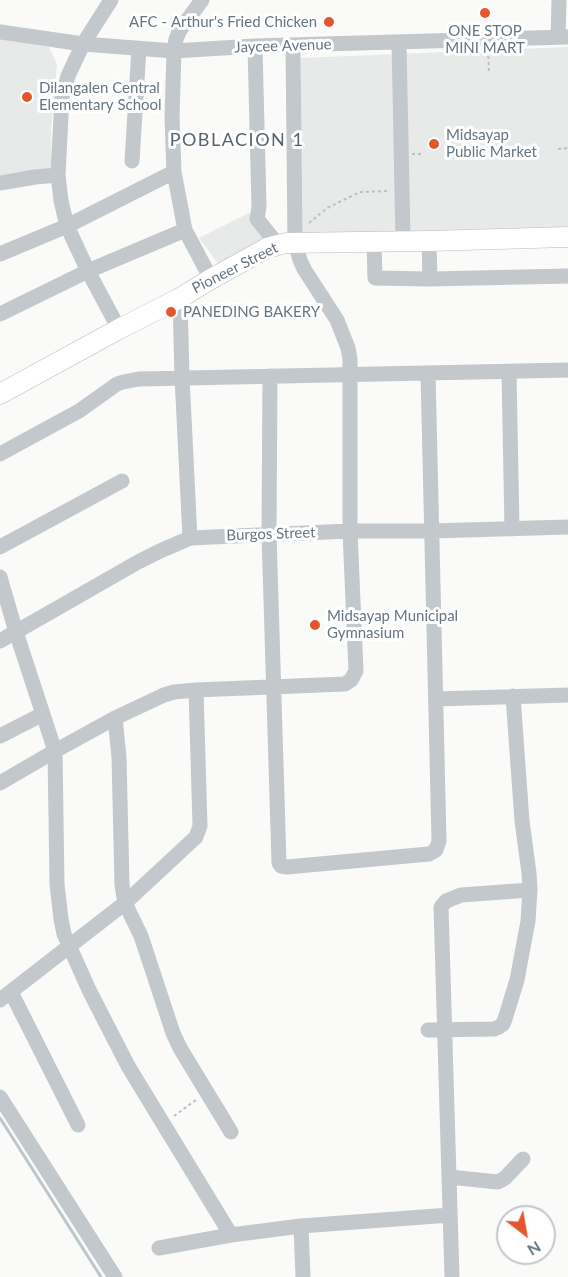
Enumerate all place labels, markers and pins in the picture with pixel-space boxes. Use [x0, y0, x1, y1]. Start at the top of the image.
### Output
marker: ONE STOP MINI MART [478, 6, 492, 20]
place label: AFC - Arthur's Fried Chicken [129, 13, 317, 31]
marker: AFC - Arthur's Fried Chicken [322, 15, 336, 29]
place label: ONE STOP MINI MART [445, 22, 525, 57]
place label: Dilangalen Central Elementary School [39, 79, 162, 114]
marker: Dilangalen Central Elementary School [20, 90, 34, 104]
place label: Midsayap Public Market [446, 126, 537, 161]
marker: Midsayap Public Market [427, 137, 441, 151]
place label: PANEDING BAKERY [183, 303, 320, 321]
marker: PANEDING BAKERY [164, 305, 178, 319]
place label: Midsayap Municipal Gymnasium [327, 607, 458, 642]
marker: Midsayap Municipal Gymnasium [308, 618, 322, 632]

